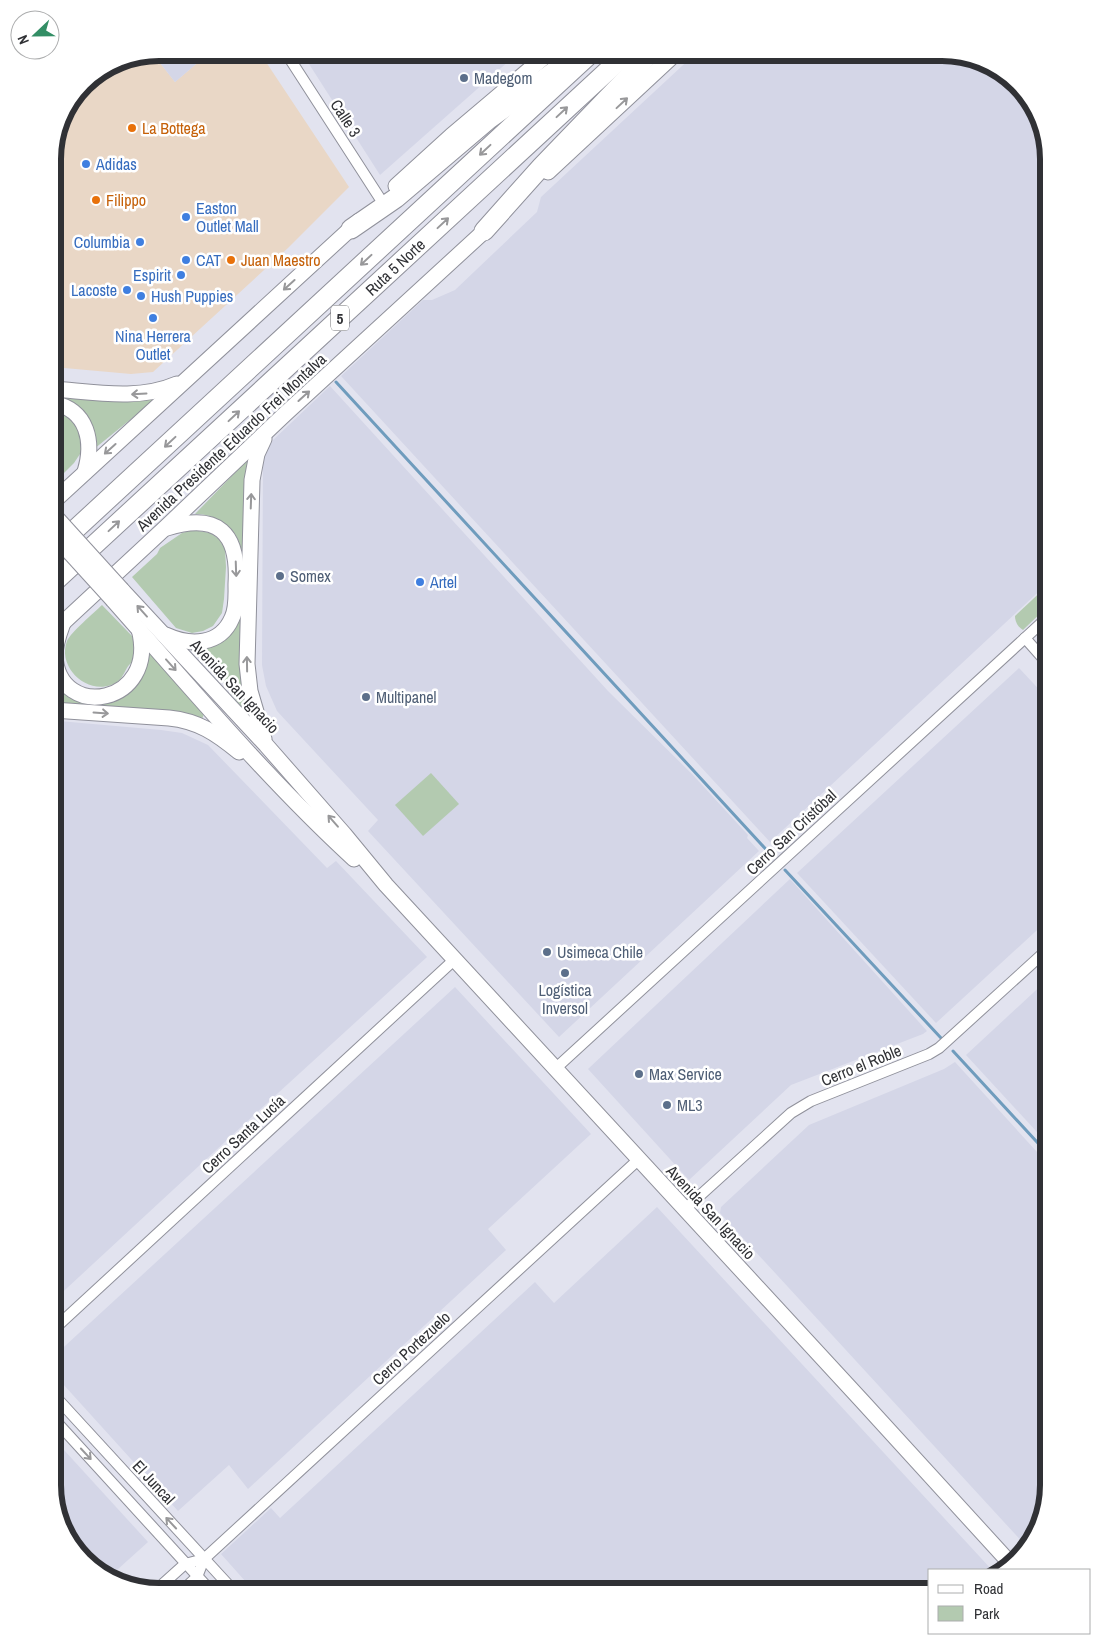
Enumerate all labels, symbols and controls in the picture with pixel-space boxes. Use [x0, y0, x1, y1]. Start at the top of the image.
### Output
north arrow [10, 10, 60, 60]
text: N [13, 33, 33, 47]
place label: Madegom [474, 67, 532, 89]
marker: Madegom [458, 72, 470, 84]
street label: Calle 3 [326, 95, 366, 141]
one-way arrow [616, 97, 628, 109]
one-way arrow [556, 106, 569, 118]
place label: La Bottega [142, 117, 206, 139]
marker: La Bottega [126, 122, 138, 134]
one-way arrow [479, 144, 492, 156]
place label: Adidas [95, 153, 137, 175]
marker: Adidas [80, 158, 92, 170]
place label: Filippo [106, 189, 146, 211]
marker: Filippo [90, 194, 102, 206]
place label: Easton Outlet Mall [196, 197, 259, 237]
marker: Easton Outlet Mall [180, 211, 192, 223]
one-way arrow [437, 217, 450, 229]
place label: Columbia [74, 231, 131, 253]
street label: Ruta 5 Norte [360, 234, 430, 300]
marker: Columbia [134, 236, 146, 248]
place label: CAT [196, 249, 221, 271]
place label: Juan Maestro [241, 249, 321, 271]
marker: CAT [180, 254, 192, 266]
marker: Juan Maestro [225, 254, 237, 266]
one-way arrow [360, 254, 373, 266]
place label: Espirit [133, 264, 171, 286]
marker: Espirit [175, 269, 187, 281]
place label: Lacoste [71, 279, 117, 301]
one-way arrow [282, 279, 295, 291]
marker: Lacoste [121, 284, 133, 296]
place label: Hush Puppies [151, 285, 233, 307]
marker: Hush Puppies [135, 290, 147, 302]
road number: 5 [331, 306, 349, 330]
marker: Nina Herrera Outlet [147, 312, 159, 324]
place label: Nina Herrera Outlet [115, 325, 192, 365]
street label: Avenida Presidente Eduardo Frei Montalva [131, 348, 331, 537]
one-way arrow [131, 389, 147, 398]
one-way arrow [298, 391, 311, 402]
one-way arrow [227, 410, 240, 422]
one-way arrow [163, 436, 176, 448]
one-way arrow [104, 443, 117, 455]
one-way arrow [247, 494, 256, 510]
one-way arrow [108, 520, 121, 532]
one-way arrow [231, 560, 241, 576]
place label: Somex [290, 565, 331, 587]
marker: Somex [274, 570, 286, 582]
place label: Artel [429, 571, 457, 593]
marker: Artel [414, 576, 426, 588]
one-way arrow [136, 604, 147, 617]
street label: Avenida San Ignacio [185, 633, 285, 738]
one-way arrow [243, 656, 252, 672]
one-way arrow [165, 659, 177, 672]
place label: Multipanel [376, 686, 437, 708]
marker: Multipanel [360, 691, 372, 703]
one-way arrow [93, 709, 109, 718]
street label: Cerro San Cristóbal [741, 784, 841, 880]
one-way arrow [327, 814, 338, 827]
place label: Usimeca Chile [557, 941, 643, 963]
marker: Usimeca Chile [541, 946, 553, 958]
marker: Logística Inversol [559, 967, 571, 979]
place label: Logística Inversol [538, 979, 592, 1019]
street label: Cerro el Roble [818, 1039, 904, 1091]
place label: Max Service [649, 1063, 722, 1085]
marker: Max Service [633, 1068, 645, 1080]
street label: Cerro Santa Lucía [197, 1089, 290, 1178]
place label: ML3 [677, 1094, 703, 1116]
marker: ML3 [661, 1099, 673, 1111]
street label: Avenida San Ignacio [661, 1159, 761, 1264]
street label: Cerro Portezuelo [367, 1306, 455, 1390]
one-way arrow [80, 1448, 92, 1460]
street label: El Juncal [128, 1455, 180, 1509]
one-way arrow [165, 1516, 177, 1529]
legend [928, 1569, 1091, 1634]
text: Road [974, 1578, 1003, 1599]
text: Park [974, 1603, 1000, 1624]

